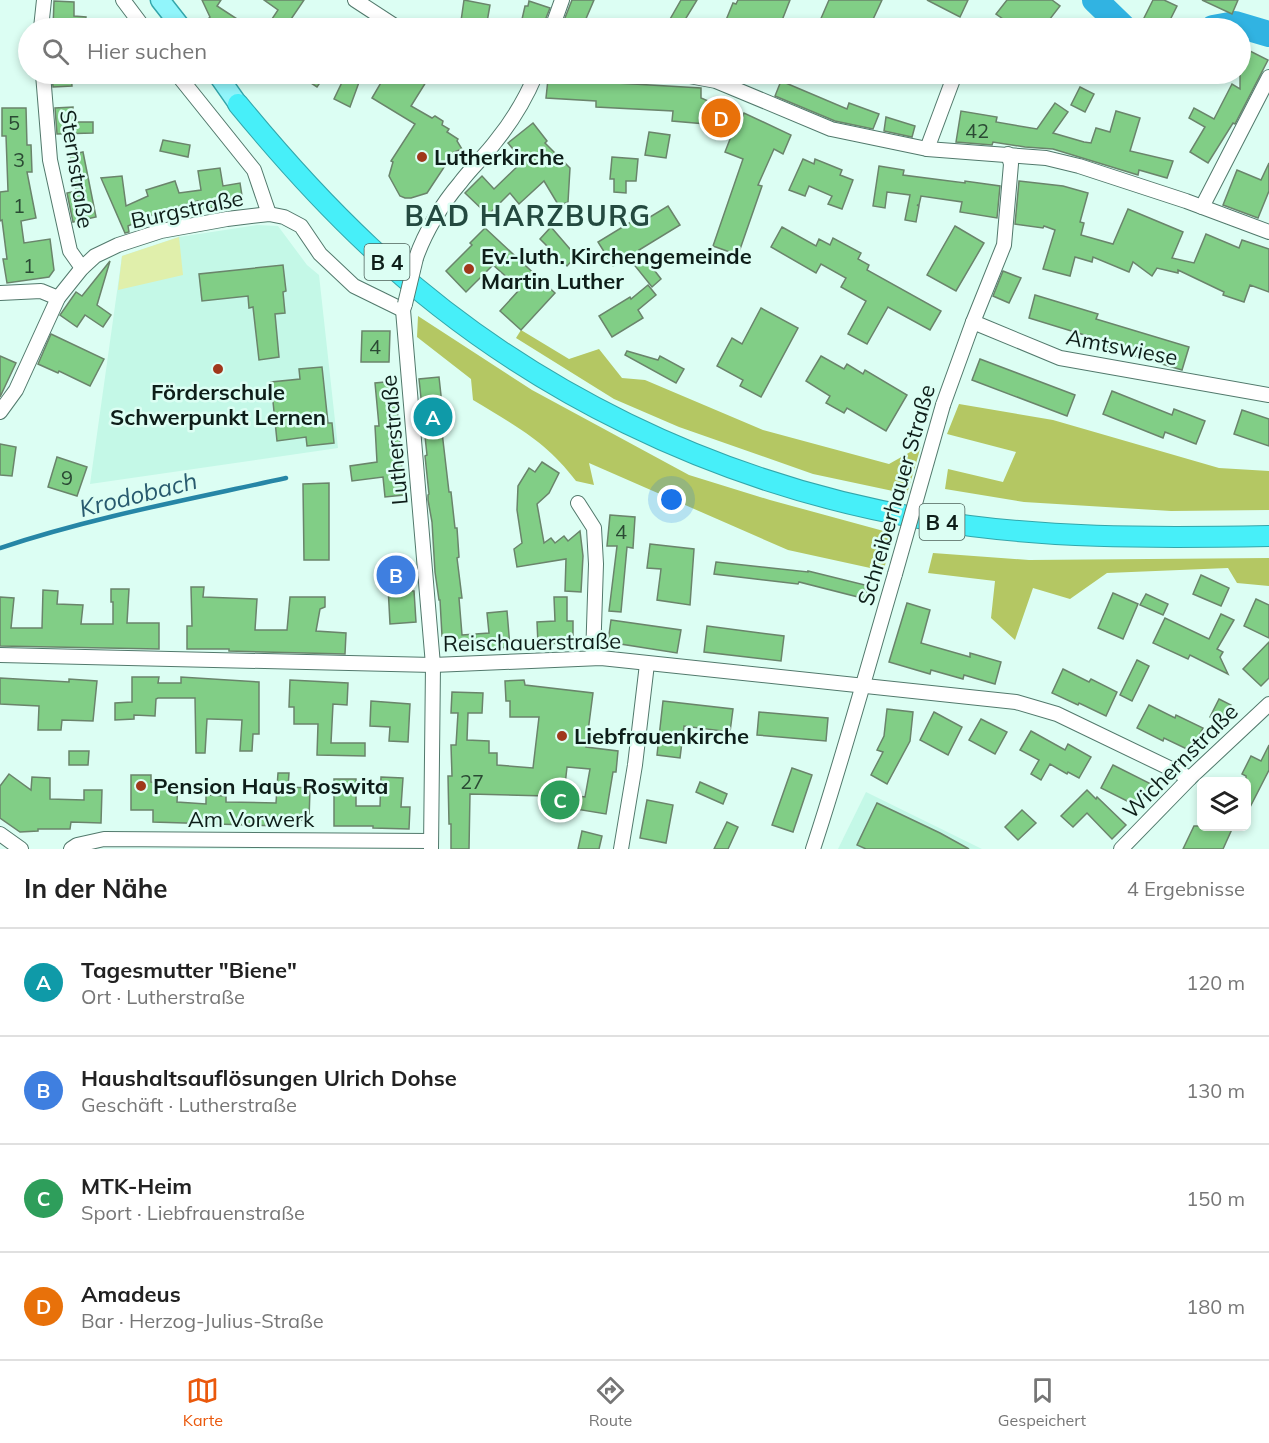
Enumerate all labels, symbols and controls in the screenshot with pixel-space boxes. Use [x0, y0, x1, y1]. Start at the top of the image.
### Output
search box [18, 18, 1251, 84]
icon: search [39, 35, 72, 68]
text: Hier suchen [87, 37, 207, 65]
pin: D [702, 96, 740, 140]
street label: Sternstraße [54, 108, 100, 230]
house number: 5 [8, 110, 20, 135]
house number: 42 [965, 118, 989, 143]
place label: Lutherkirche [434, 143, 564, 171]
house number: 3 [13, 147, 25, 172]
marker: Lutherkirche [415, 150, 429, 164]
street label: Burgstraße [128, 183, 246, 235]
house number: 1 [13, 193, 25, 218]
district label: BAD HARZBURG [405, 198, 651, 233]
place label: Ev.-luth. Kirchengemeinde Martin Luther [481, 242, 752, 295]
road number: B 4 [364, 244, 410, 280]
house number: 1 [23, 253, 35, 278]
marker: Ev.-luth. Kirchengemeinde Martin Luther [462, 262, 476, 276]
street label: Amtswiese [1064, 322, 1180, 372]
house number: 4 [369, 334, 381, 359]
marker: Förderschule Schwerpunkt Lernen [211, 362, 225, 376]
street label: Lutherstraße [374, 374, 414, 506]
place label: Förderschule Schwerpunkt Lernen [110, 378, 326, 431]
street label: Schreiberhauer Straße [851, 381, 941, 609]
pin: A [414, 394, 452, 440]
house number: 9 [61, 465, 73, 490]
water label: Krodobach [76, 465, 200, 523]
your location [657, 485, 686, 514]
road number: B 4 [920, 504, 964, 540]
house number: 4 [615, 519, 627, 544]
pin: B [376, 552, 416, 598]
street label: Reischauerstraße [443, 626, 621, 658]
street label: Wichernstraße [1116, 697, 1244, 825]
place label: Liebfrauenkirche [574, 722, 749, 750]
marker: Liebfrauenkirche [555, 729, 569, 743]
house number: 27 [460, 769, 484, 794]
place label: Pension Haus Roswita [153, 772, 388, 800]
map controls [1197, 777, 1251, 831]
button: layers [1197, 777, 1251, 831]
pin: C [540, 778, 580, 822]
marker: Pension Haus Roswita [134, 779, 148, 793]
street label: Am Vorwerk [188, 805, 315, 833]
text: In der Nähe [24, 872, 168, 905]
text: 4 Ergebnisse [1127, 876, 1245, 901]
text: Tagesmutter "Biene" [81, 956, 297, 984]
text: A [36, 970, 51, 995]
text: 120 m [1186, 970, 1245, 995]
text: Ort · Lutherstraße [81, 984, 245, 1009]
text: Haushaltsauflösungen Ulrich Dohse [81, 1064, 457, 1092]
text: B [37, 1078, 50, 1103]
text: 130 m [1186, 1078, 1245, 1103]
text: Geschäft · Lutherstraße [81, 1092, 297, 1117]
text: MTK-Heim [81, 1172, 192, 1200]
text: C [37, 1186, 50, 1211]
text: 150 m [1186, 1186, 1245, 1211]
text: Sport · Liebfrauenstraße [81, 1200, 305, 1225]
text: Amadeus [81, 1280, 181, 1308]
text: D [36, 1294, 51, 1319]
text: 180 m [1186, 1294, 1245, 1319]
text: Bar · Herzog-Julius-Straße [81, 1308, 324, 1333]
tab: Karte [183, 1374, 223, 1430]
tab: Route [589, 1374, 632, 1430]
tab: Gespeichert [998, 1374, 1086, 1430]

